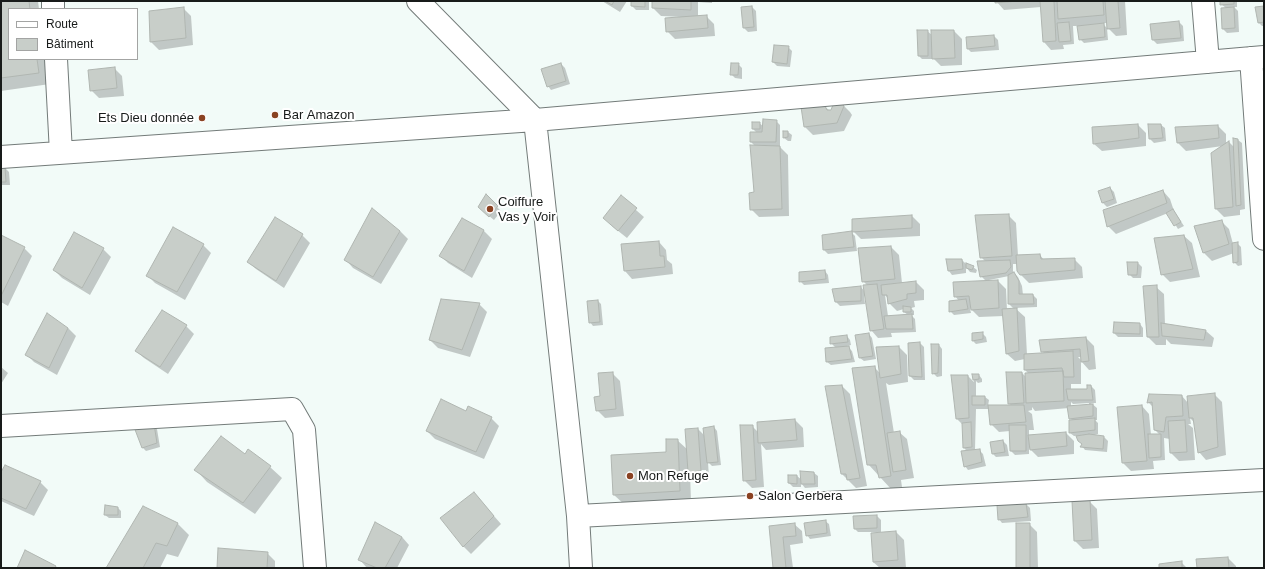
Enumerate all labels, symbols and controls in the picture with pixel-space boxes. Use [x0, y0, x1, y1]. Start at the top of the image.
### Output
legend [8, 8, 138, 60]
text: Route [46, 17, 78, 31]
text: Bâtiment [46, 37, 93, 51]
place label: Bar Amazon [283, 107, 355, 123]
place label: Ets Dieu donnée [98, 110, 194, 126]
marker: Bar Amazon [270, 110, 280, 120]
marker: Ets Dieu donnée [197, 113, 207, 123]
place label: Coiffure Vas y Voir [498, 194, 556, 225]
marker: Coiffure Vas y Voir [485, 204, 495, 214]
place label: Mon Refuge [638, 468, 709, 484]
marker: Mon Refuge [625, 471, 635, 481]
place label: Salon Gerbera [758, 488, 843, 504]
marker: Salon Gerbera [745, 491, 755, 501]

